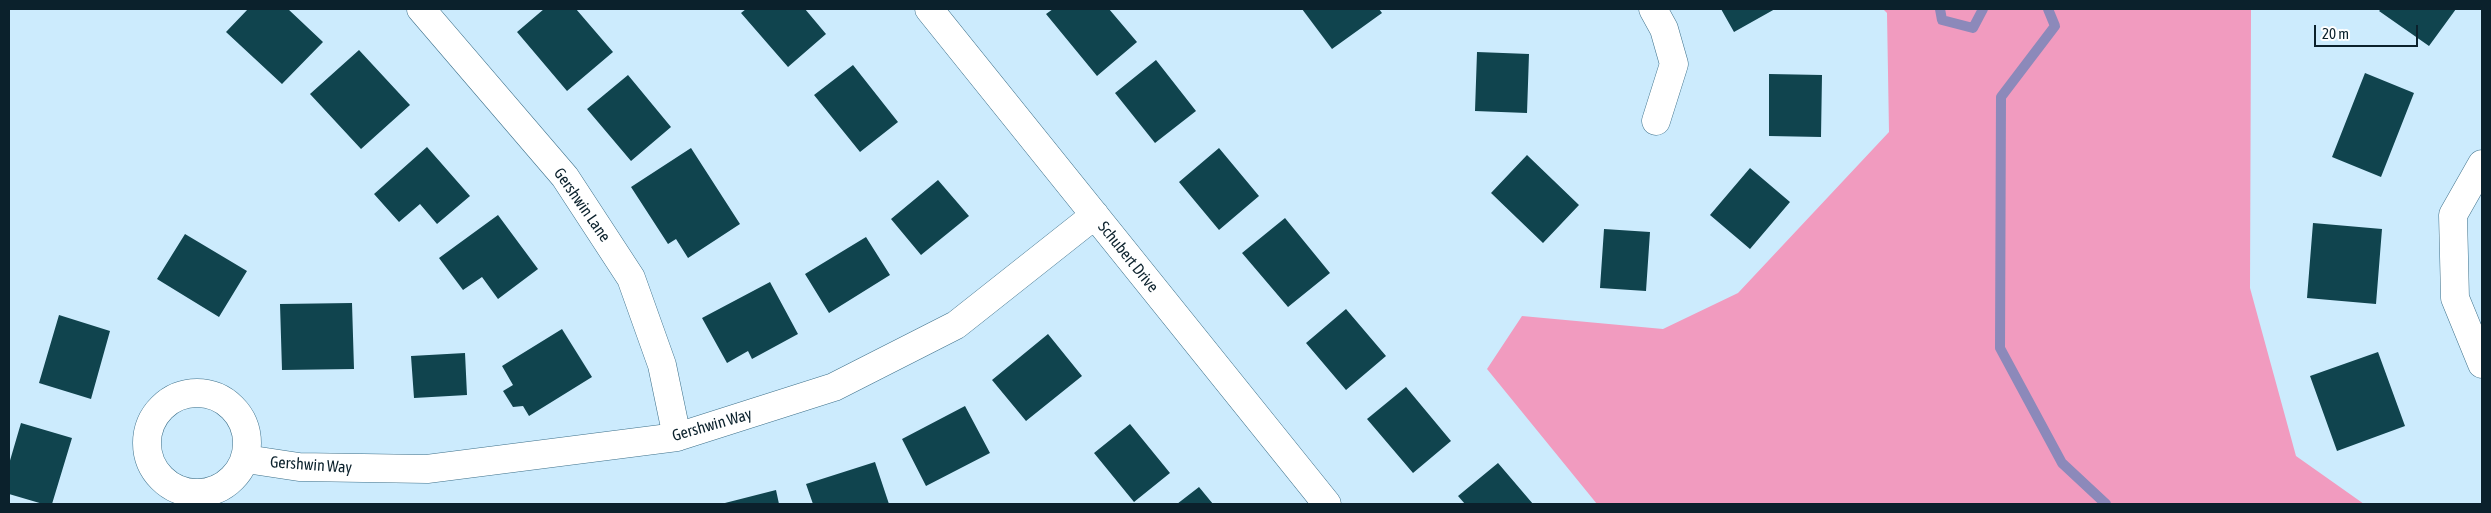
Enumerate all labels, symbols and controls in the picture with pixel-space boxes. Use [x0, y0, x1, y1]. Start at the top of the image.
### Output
scale bar [2316, 15, 2420, 47]
text: 20 m [2322, 25, 2349, 42]
street label: Gershwin Lane [550, 164, 614, 246]
street label: Schubert Drive [1094, 218, 1162, 296]
street label: Gershwin Way [670, 404, 754, 446]
street label: Gershwin Way [269, 453, 353, 477]

